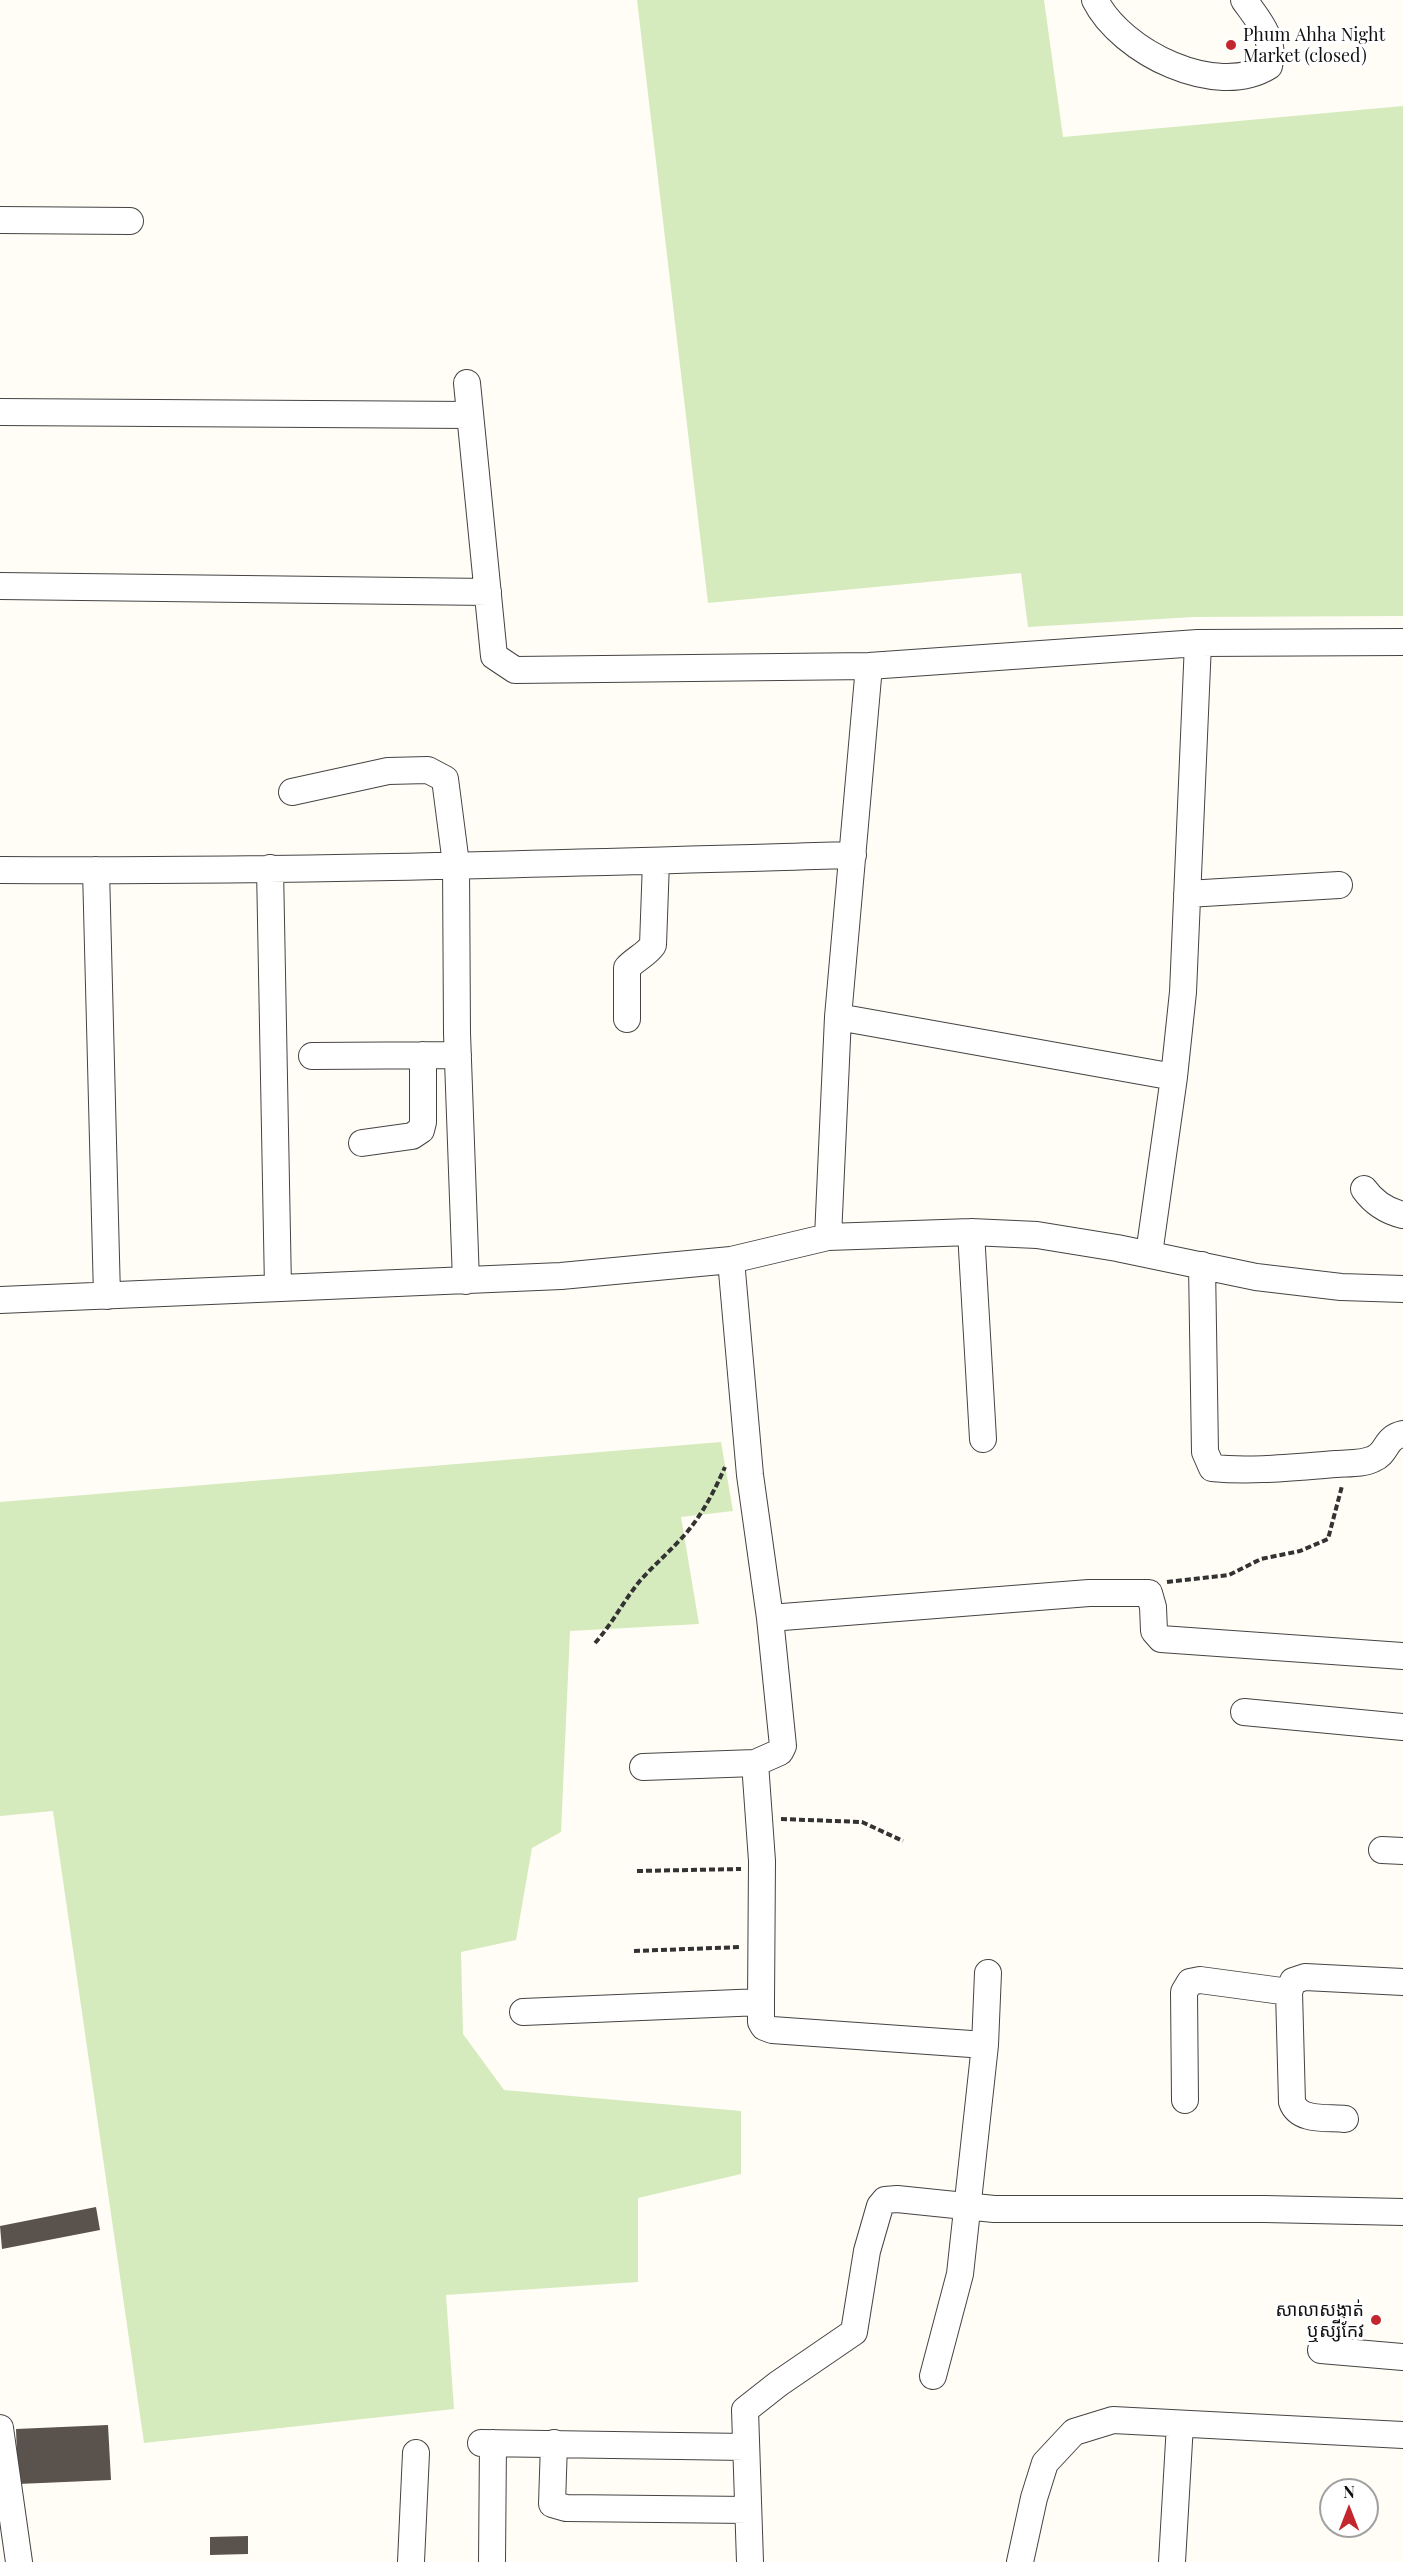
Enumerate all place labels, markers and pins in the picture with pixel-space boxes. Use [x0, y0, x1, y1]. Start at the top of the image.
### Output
place label: Phum Ahha Night Market (closed) [1243, 24, 1385, 66]
marker: Phum Ahha Night Market (closed) [1224, 38, 1238, 52]
place label: សាលាសង្កាត់ ឬស្សីកែវ [1275, 2299, 1364, 2342]
marker: សាលាសង្កាត់ ឬស្សីកែវ [1369, 2313, 1383, 2327]

